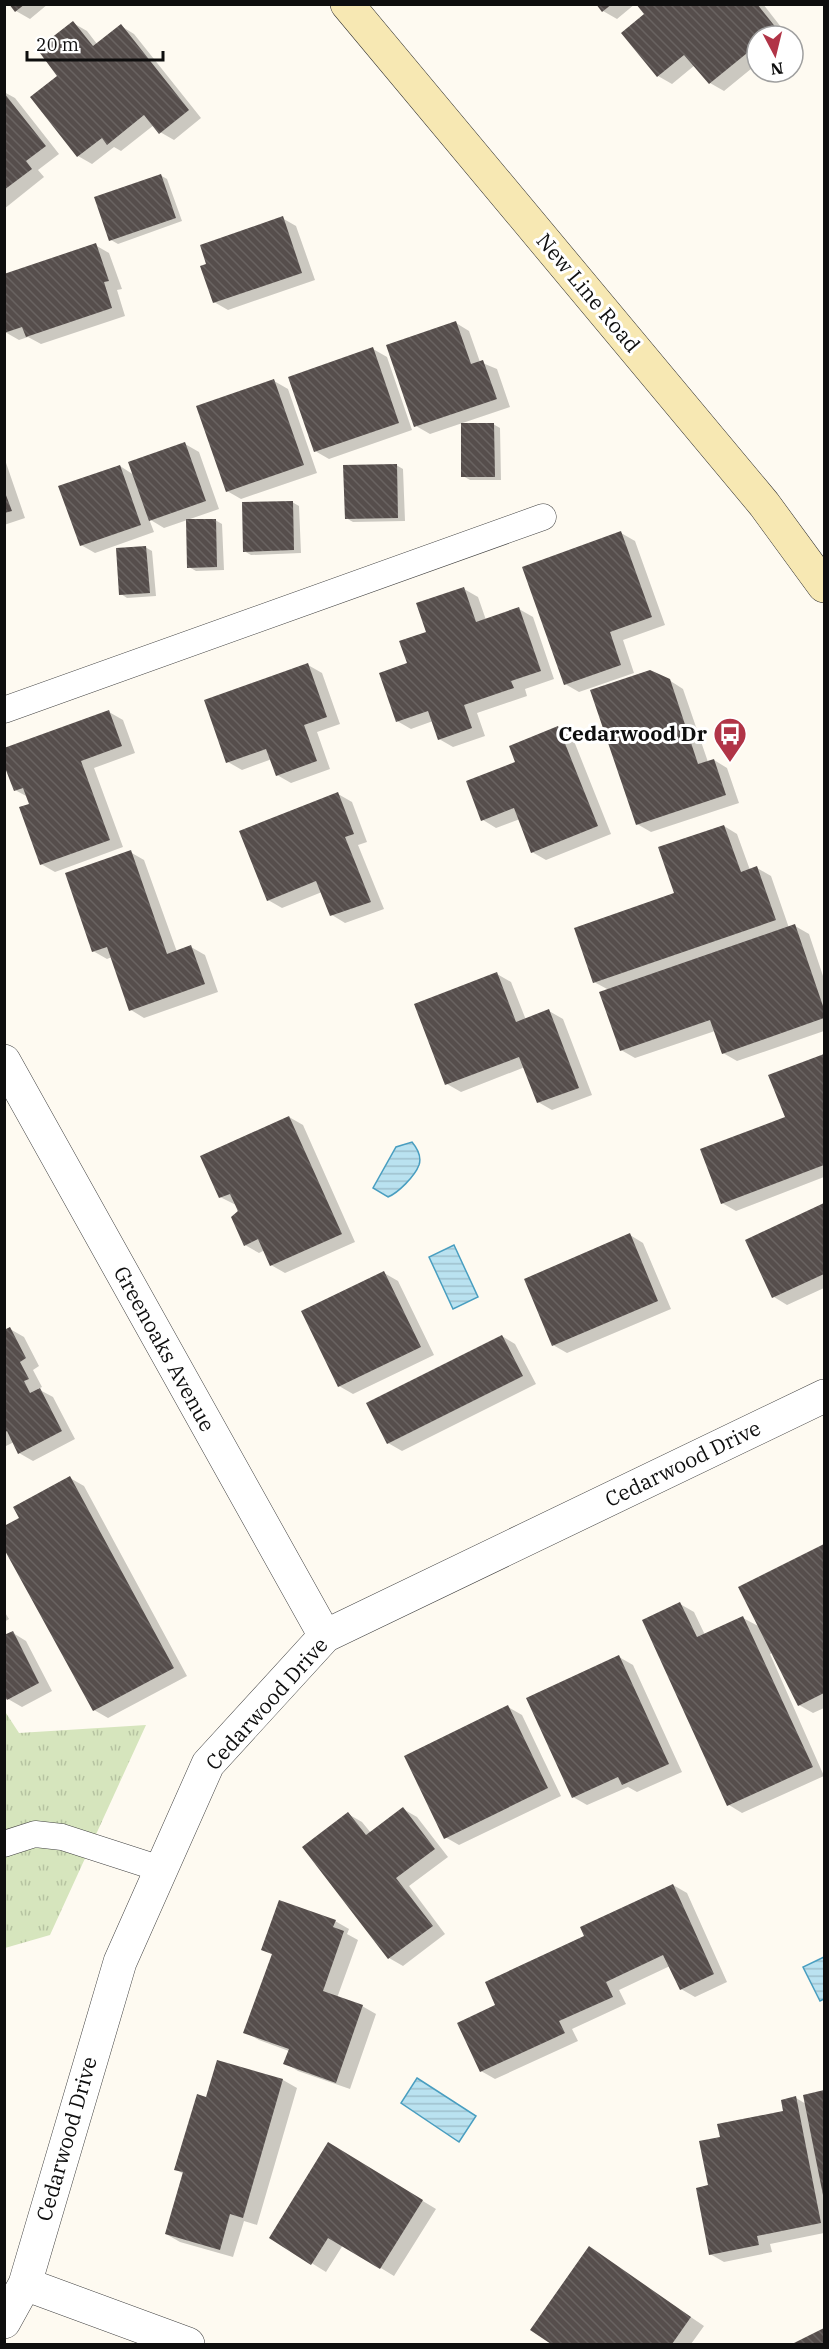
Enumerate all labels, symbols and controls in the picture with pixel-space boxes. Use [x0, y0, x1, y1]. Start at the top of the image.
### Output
scale bar [27, 24, 164, 62]
north arrow [745, 24, 805, 84]
text: 20 m [36, 33, 79, 56]
text: N [769, 58, 784, 80]
street label: New Line Road [531, 227, 647, 358]
bus stop icon: Cedarwood Dr [712, 716, 748, 763]
place label: Cedarwood Dr [558, 719, 708, 747]
street label: Greenoaks Avenue [108, 1261, 222, 1436]
street label: Cedarwood Drive [600, 1413, 765, 1513]
street label: Cedarwood Drive [199, 1631, 334, 1776]
street label: Cedarwood Drive [29, 2053, 103, 2224]

